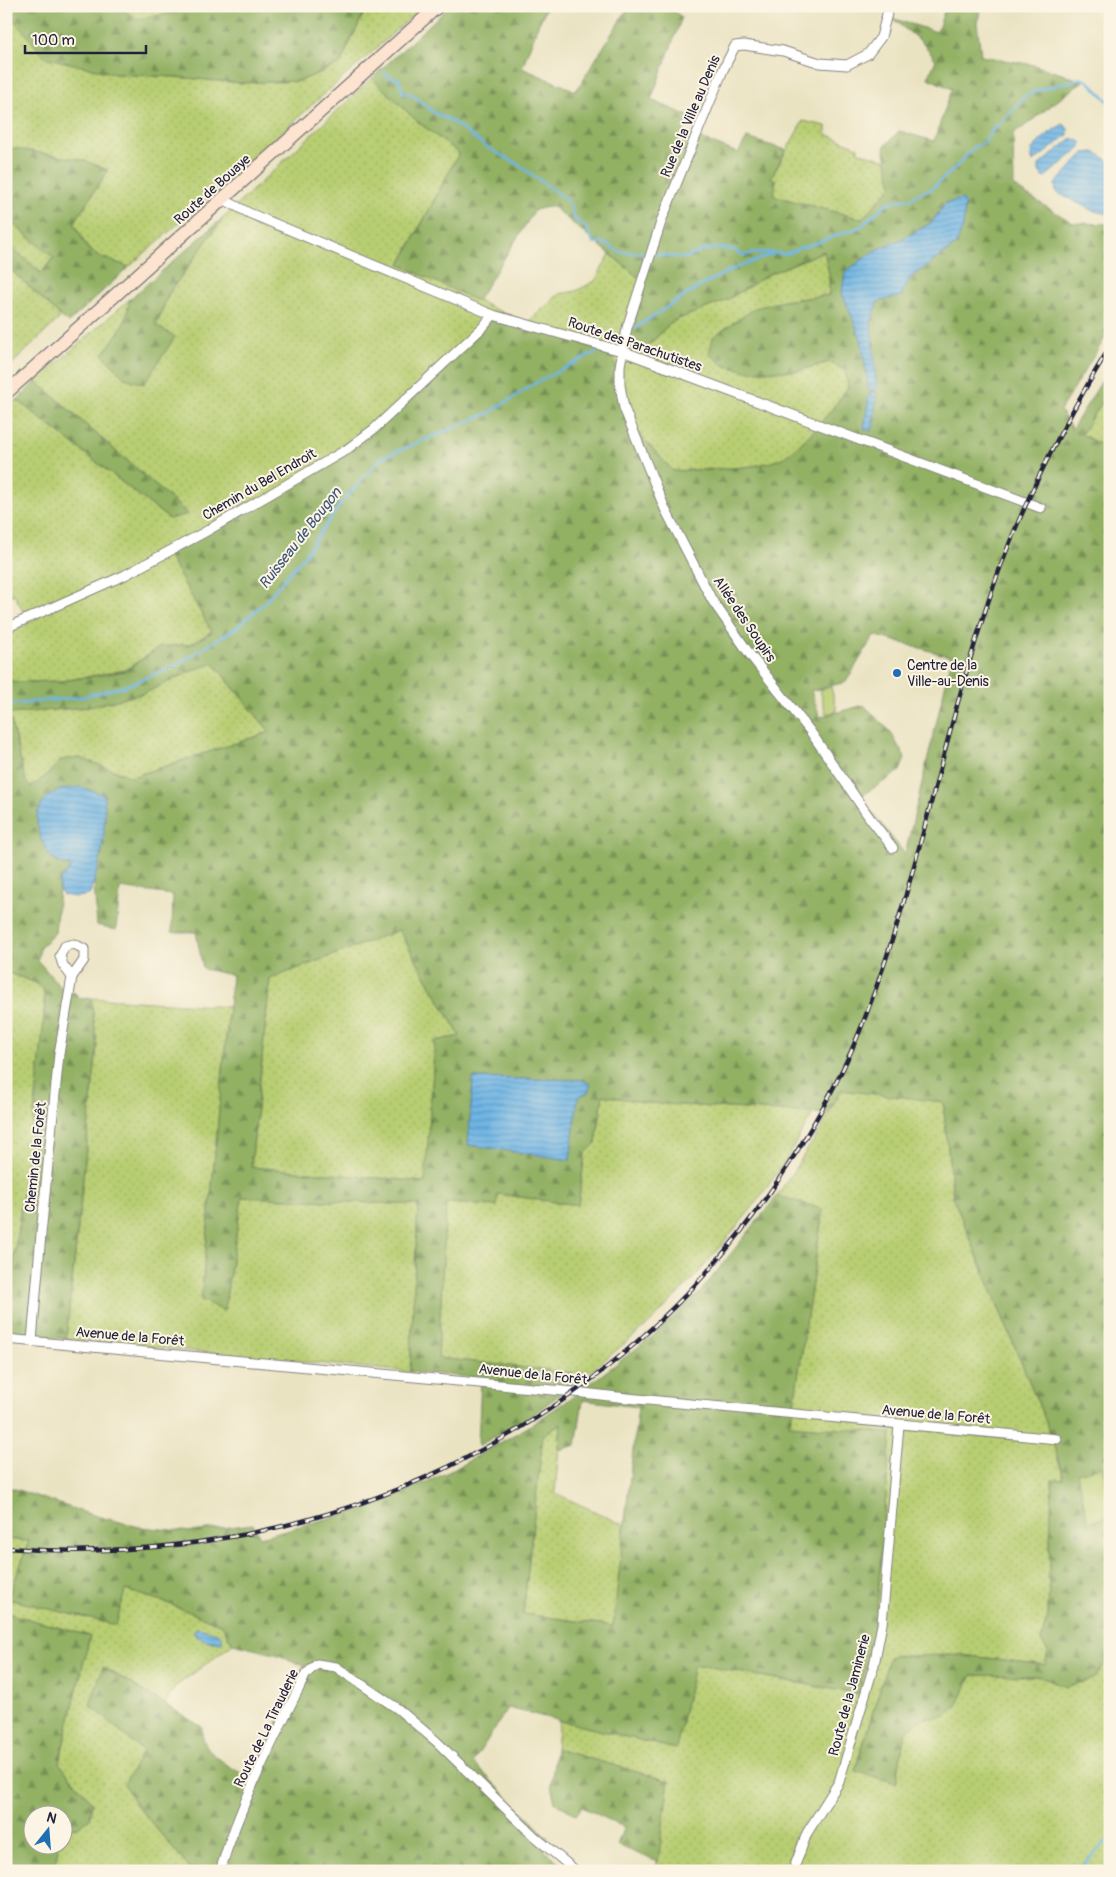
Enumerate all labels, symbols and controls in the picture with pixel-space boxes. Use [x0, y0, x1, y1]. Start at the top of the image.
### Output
scale bar [25, 22, 146, 54]
text: 100 m [32, 31, 75, 50]
street label: Rue de la Ville au Denis [657, 52, 724, 180]
street label: Route de Bouaye [171, 151, 254, 228]
street label: Route des Parachutistes [566, 314, 705, 376]
street label: Chemin du Bel Endroit [199, 445, 319, 524]
water label: Ruisseau de Bougon [255, 483, 347, 593]
street label: Allée des Soupirs [710, 573, 780, 666]
place label: Centre de la Ville-au-Denis [907, 657, 989, 690]
marker: Centre de la Ville-au-Denis [891, 667, 903, 679]
street label: Chemin de la Forêt [21, 1101, 50, 1213]
street label: Avenue de la Forêt [75, 1323, 185, 1350]
street label: Avenue de la Forêt [478, 1360, 589, 1389]
street label: Avenue de la Forêt [881, 1401, 991, 1428]
street label: Route de la Jaminerie [825, 1632, 874, 1758]
street label: Route de La Tirauderie [230, 1666, 303, 1790]
north arrow [22, 1804, 72, 1854]
text: N [45, 1809, 59, 1828]

